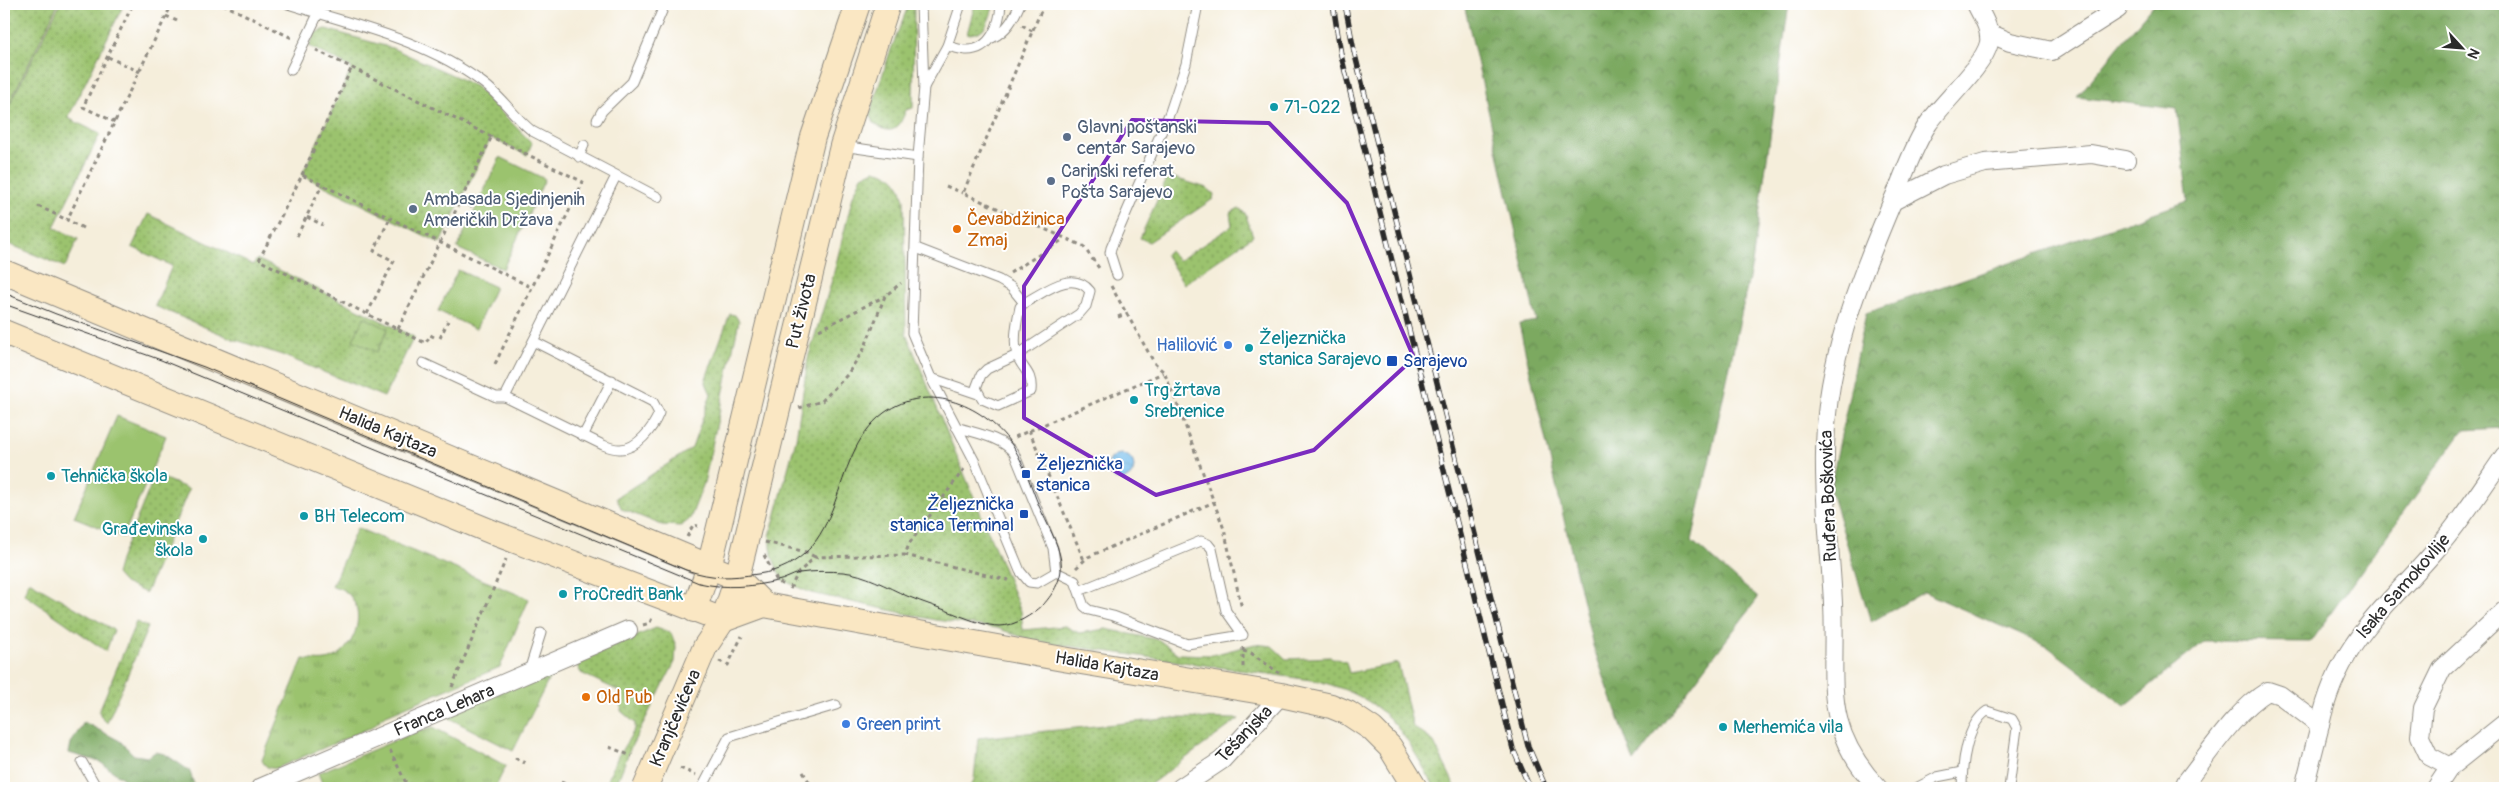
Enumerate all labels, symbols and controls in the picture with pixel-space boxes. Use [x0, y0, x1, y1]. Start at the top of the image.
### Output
north arrow [2436, 22, 2486, 72]
text: N [2464, 45, 2483, 61]
place label: 71-022 [1284, 96, 1341, 119]
marker: 71-022 [1268, 101, 1280, 113]
place label: Glavni poštanski centar Sarajevo [1077, 116, 1197, 160]
marker: Glavni poštanski centar Sarajevo [1061, 131, 1073, 143]
place label: Carinski referat Pošta Sarajevo [1061, 160, 1175, 204]
marker: Carinski referat Pošta Sarajevo [1045, 175, 1057, 187]
place label: Ambasada Sjedinjenih Američkih Država [423, 188, 585, 232]
marker: Ambasada Sjedinjenih Američkih Država [407, 203, 419, 215]
place label: Čevabdžinica Zmaj [967, 208, 1065, 252]
marker: Čevabdžinica Zmaj [951, 223, 963, 235]
street label: Put života [781, 271, 822, 351]
place label: Željeznička stanica Sarajevo [1259, 327, 1382, 371]
place label: Halilović [1156, 334, 1218, 357]
marker: Halilović [1222, 339, 1234, 351]
marker: Željeznička stanica Sarajevo [1243, 342, 1255, 354]
place label: Sarajevo [1403, 350, 1468, 373]
marker: Sarajevo [1385, 354, 1399, 368]
place label: Trg žrtava Srebrenice [1144, 379, 1224, 423]
marker: Trg žrtava Srebrenice [1128, 394, 1140, 406]
street label: Halida Kajtaza [335, 401, 441, 464]
street label: Ruđera Boškovića [1815, 430, 1842, 562]
place label: Željeznička stanica [1036, 453, 1123, 497]
place label: Tehnička škola [61, 465, 168, 488]
marker: Željeznička stanica [1020, 468, 1032, 480]
marker: Tehnička škola [45, 470, 57, 482]
place label: Željeznička stanica Terminal [890, 493, 1014, 537]
place label: BH Telecom [314, 505, 405, 528]
marker: Željeznička stanica Terminal [1018, 508, 1030, 520]
marker: BH Telecom [298, 510, 310, 522]
place label: Građevinska škola [102, 518, 193, 562]
street label: Isaka Samokovlije [2351, 529, 2455, 644]
marker: Građevinska škola [197, 533, 209, 545]
place label: ProCredit Bank [573, 583, 684, 606]
marker: ProCredit Bank [557, 588, 569, 600]
street label: Halida Kajtaza [1053, 646, 1161, 687]
street label: Kranjčevićeva [645, 666, 706, 770]
street label: Franca Lehara [390, 679, 498, 742]
place label: Old Pub [596, 686, 652, 709]
marker: Old Pub [580, 691, 592, 703]
street label: Tešanjska [1211, 700, 1278, 768]
place label: Green print [856, 713, 941, 736]
place label: Merhemića vila [1733, 716, 1843, 739]
marker: Green print [840, 718, 852, 730]
marker: Merhemića vila [1717, 721, 1729, 733]

